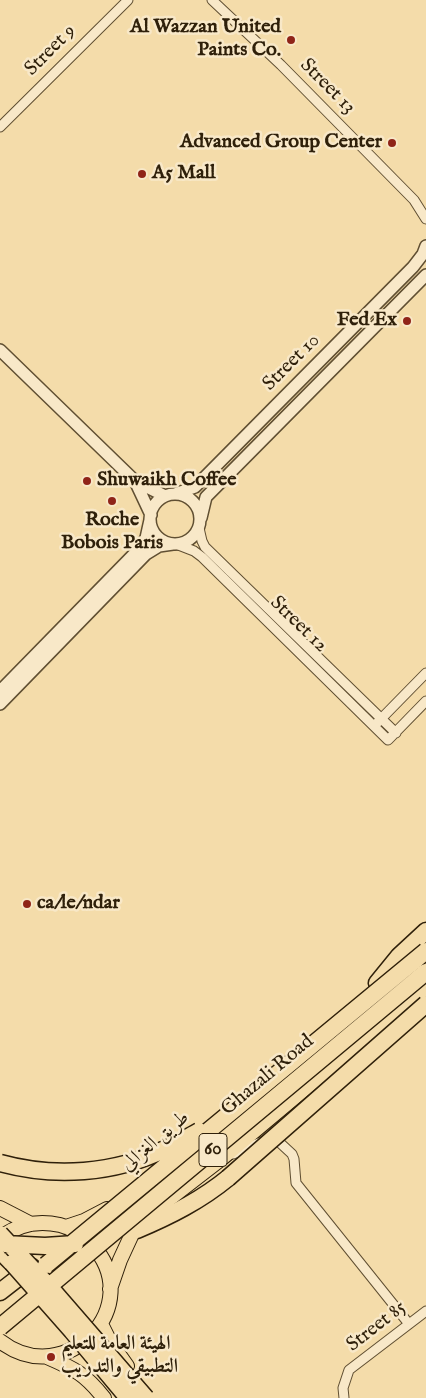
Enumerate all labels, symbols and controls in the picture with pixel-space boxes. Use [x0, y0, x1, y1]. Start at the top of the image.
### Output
place label: Al Wazzan United Paints Co. [130, 16, 281, 63]
street label: Street 9 [20, 20, 82, 82]
marker: Al Wazzan United Paints Co. [285, 34, 297, 46]
street label: Street 13 [294, 54, 360, 120]
place label: Advanced Group Center [180, 131, 382, 155]
marker: Advanced Group Center [386, 137, 398, 149]
place label: A5 Mall [152, 162, 216, 186]
marker: A5 Mall [136, 168, 148, 180]
place label: Fed Ex [337, 309, 397, 333]
marker: Fed Ex [401, 315, 413, 327]
street label: Street 10 [258, 329, 326, 397]
place label: Shuwaikh Coffee [97, 469, 236, 493]
marker: Shuwaikh Coffee [81, 475, 93, 487]
marker: Roche Bobois Paris [106, 495, 118, 507]
place label: Roche Bobois Paris [61, 509, 163, 556]
street label: Street 12 [264, 592, 332, 658]
place label: ca/le/ndar [37, 892, 120, 916]
marker: ca/le/ndar [21, 898, 33, 910]
street label: Ghazali Road [217, 1030, 319, 1122]
street label: طريق الغزالي [117, 1107, 195, 1177]
road number: 60 [199, 1134, 227, 1166]
street label: Street 85 [342, 1296, 412, 1358]
place label: الهيئة العامة للتعليم التطبيقي والتدريب [61, 1333, 178, 1380]
marker: الهيئة العامة للتعليم التطبيقي والتدريب [45, 1351, 57, 1363]

